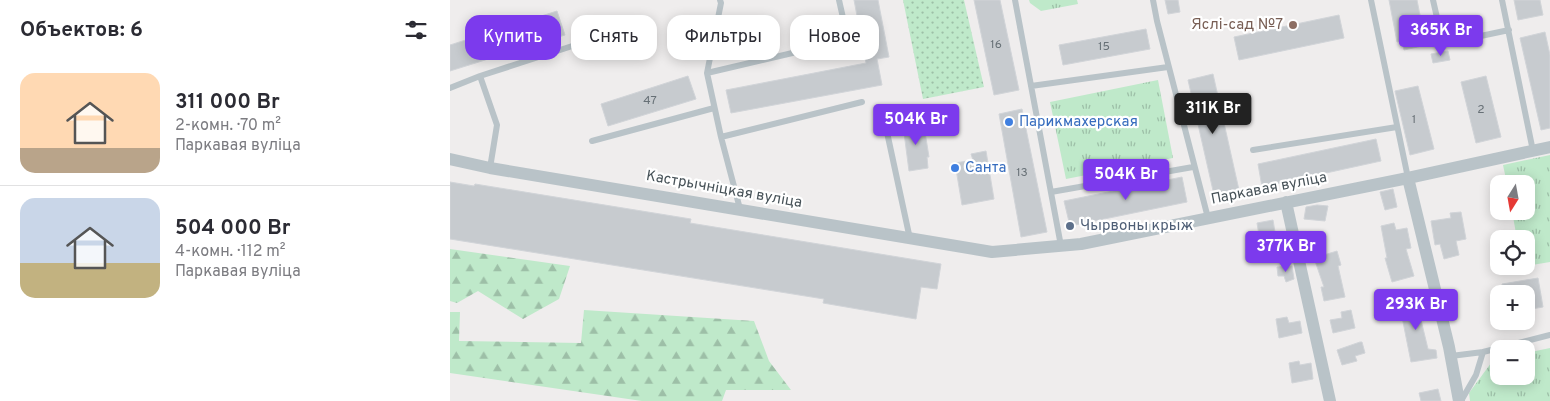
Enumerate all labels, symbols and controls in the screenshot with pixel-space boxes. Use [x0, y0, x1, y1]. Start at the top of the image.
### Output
chip: Купить [465, 15, 561, 60]
chip: Снять [571, 15, 657, 60]
chip: Фильтры [667, 15, 780, 60]
chip: Новое [790, 15, 879, 60]
pin: 365K Br [1395, 15, 1487, 57]
icon: filters [402, 16, 430, 44]
place label: Яслі-сад №7 [1191, 16, 1283, 35]
text: Объектов: 6 [20, 17, 143, 44]
marker: Яслі-сад №7 [1287, 19, 1299, 31]
text: 365K Br [1410, 21, 1472, 41]
house number: 16 [990, 37, 1002, 53]
house number: 15 [1098, 39, 1110, 55]
text: 311 000 Br [175, 89, 280, 116]
pin: 311K Br [1167, 92, 1259, 135]
icon: home [60, 93, 120, 153]
house number: 47 [643, 93, 657, 109]
text: 311K Br [1185, 99, 1241, 119]
house number: 2 [1477, 102, 1485, 118]
pin: 504K Br [870, 104, 962, 146]
text: 504K Br [884, 110, 948, 130]
house number: 1 [1412, 112, 1416, 128]
place label: Парикмахерская [1019, 113, 1138, 132]
text: 2-комн. · 70 m² [175, 116, 281, 136]
marker: Парикмахерская [1003, 116, 1015, 128]
text: Паркавая вуліца [175, 136, 301, 156]
pin: 504K Br [1080, 158, 1172, 201]
place label: Санта [965, 159, 1006, 178]
marker: Санта [949, 162, 961, 174]
house number: 13 [1016, 165, 1028, 181]
text: 504K Br [1094, 165, 1158, 185]
street label: Кастрычніцкая вуліца [644, 167, 804, 213]
street label: Паркавая вуліца [1209, 168, 1329, 210]
north arrow [1490, 175, 1535, 220]
map controls [1490, 175, 1535, 385]
text: 504 000 Br [175, 215, 290, 242]
place label: Чырвоны крыж [1080, 217, 1193, 236]
icon: home [60, 218, 120, 278]
marker: Чырвоны крыж [1064, 220, 1076, 232]
pin: 377K Br [1240, 230, 1332, 273]
button: locate [1490, 230, 1535, 275]
text: 377K Br [1256, 237, 1316, 257]
text: 4-комн. · 112 m² [175, 242, 286, 262]
text: Паркавая вуліца [175, 262, 301, 282]
button: + [1490, 285, 1535, 330]
pin: 293K Br [1370, 288, 1462, 331]
text: 293K Br [1385, 295, 1447, 315]
button: − [1490, 340, 1535, 385]

